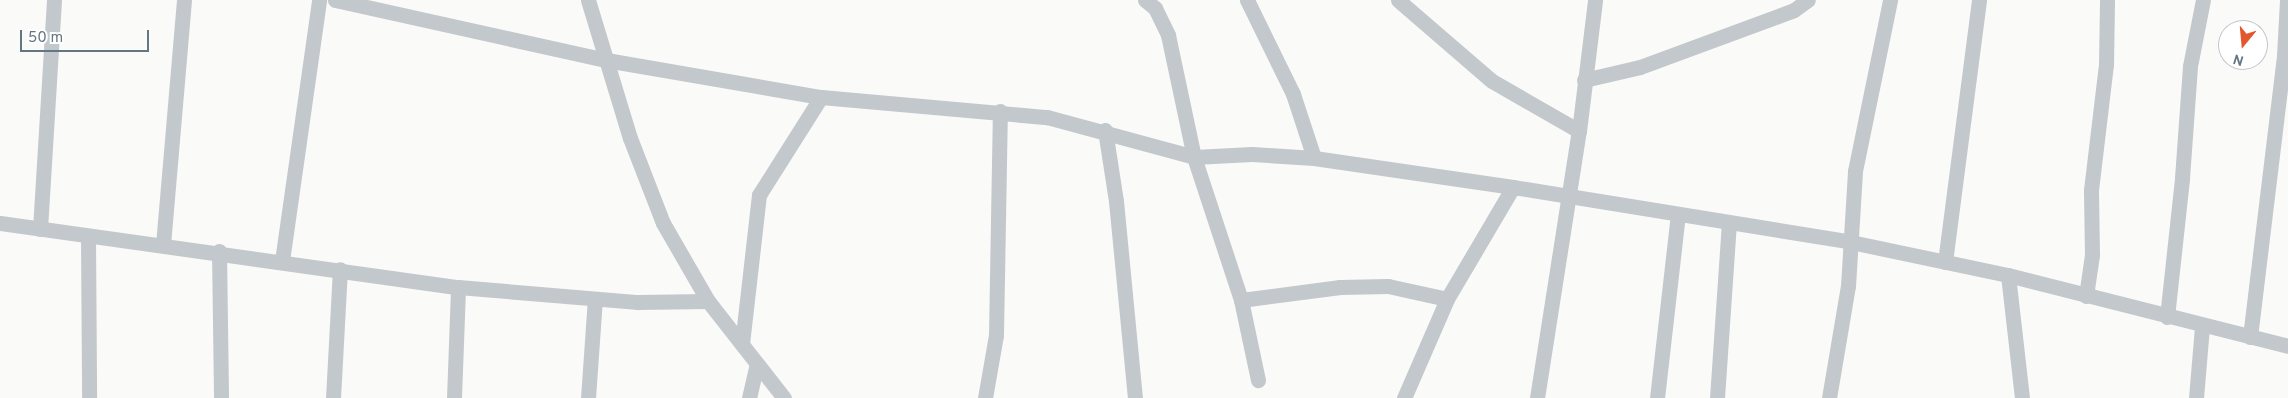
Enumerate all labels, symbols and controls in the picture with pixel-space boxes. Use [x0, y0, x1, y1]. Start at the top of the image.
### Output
scale bar [22, 20, 151, 52]
north arrow [2218, 20, 2268, 70]
text: 50 m [28, 29, 63, 48]
text: N [2231, 49, 2246, 68]

